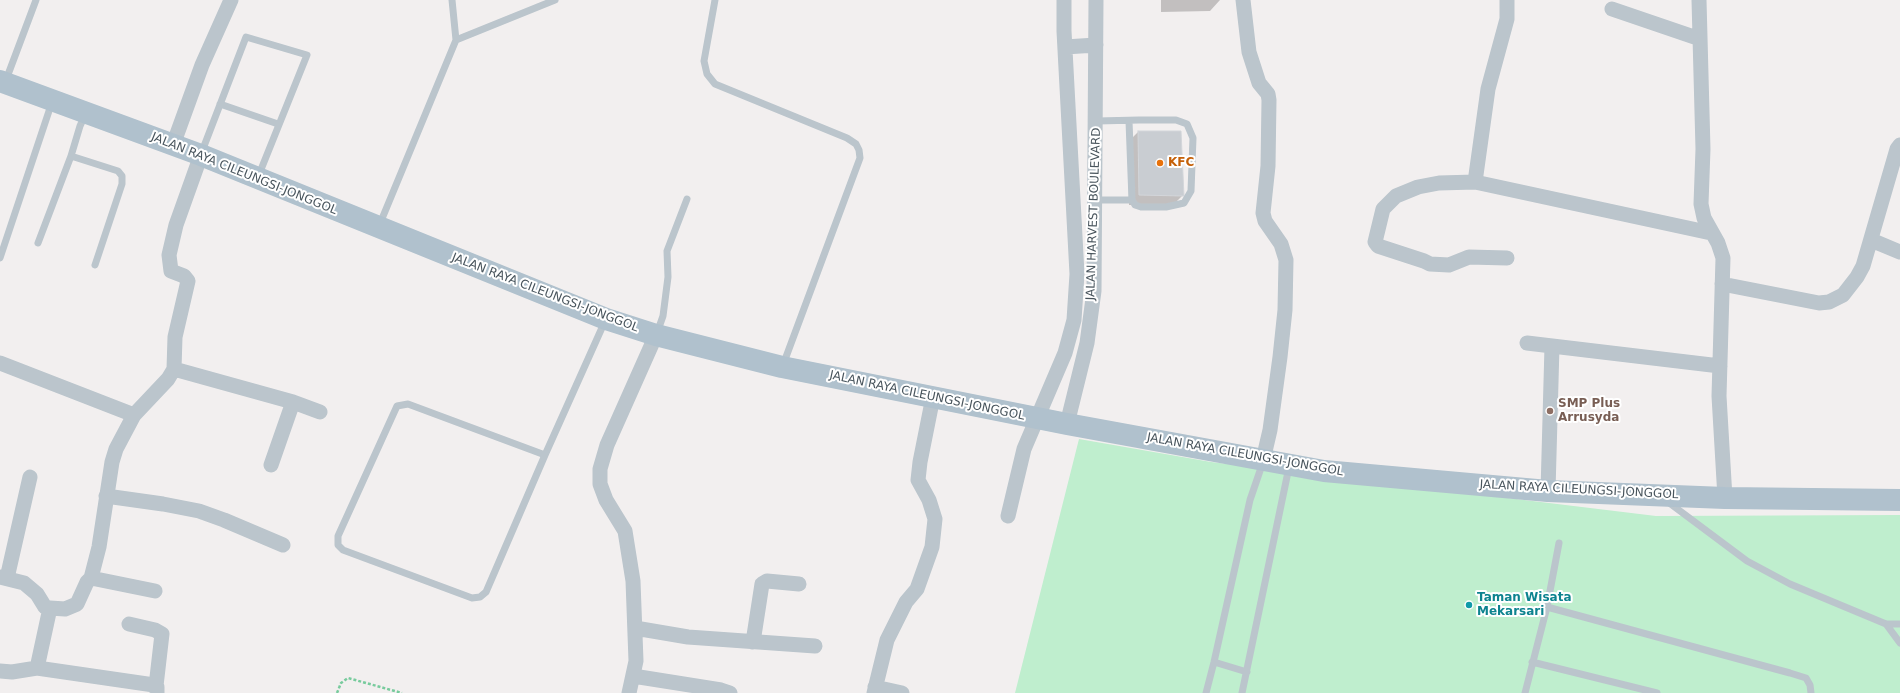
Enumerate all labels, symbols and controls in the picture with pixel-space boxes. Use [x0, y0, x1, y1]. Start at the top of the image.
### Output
street label: JALAN HARVEST BOULEVARD [1084, 127, 1104, 301]
street label: JALAN RAYA CILEUNGSI-JONGGOL [149, 130, 339, 218]
place label: KFC [1168, 156, 1194, 170]
marker: KFC [1155, 158, 1165, 168]
street label: JALAN RAYA CILEUNGSI-JONGGOL [449, 251, 641, 335]
street label: JALAN RAYA CILEUNGSI-JONGGOL [828, 368, 1026, 424]
place label: SMP Plus Arrusyda [1558, 397, 1620, 425]
marker: SMP Plus Arrusyda [1545, 406, 1555, 416]
street label: JALAN RAYA CILEUNGSI-JONGGOL [1146, 431, 1344, 479]
street label: JALAN RAYA CILEUNGSI-JONGGOL [1479, 478, 1679, 502]
place label: Taman Wisata Mekarsari [1477, 591, 1571, 619]
marker: Taman Wisata Mekarsari [1464, 600, 1474, 610]

